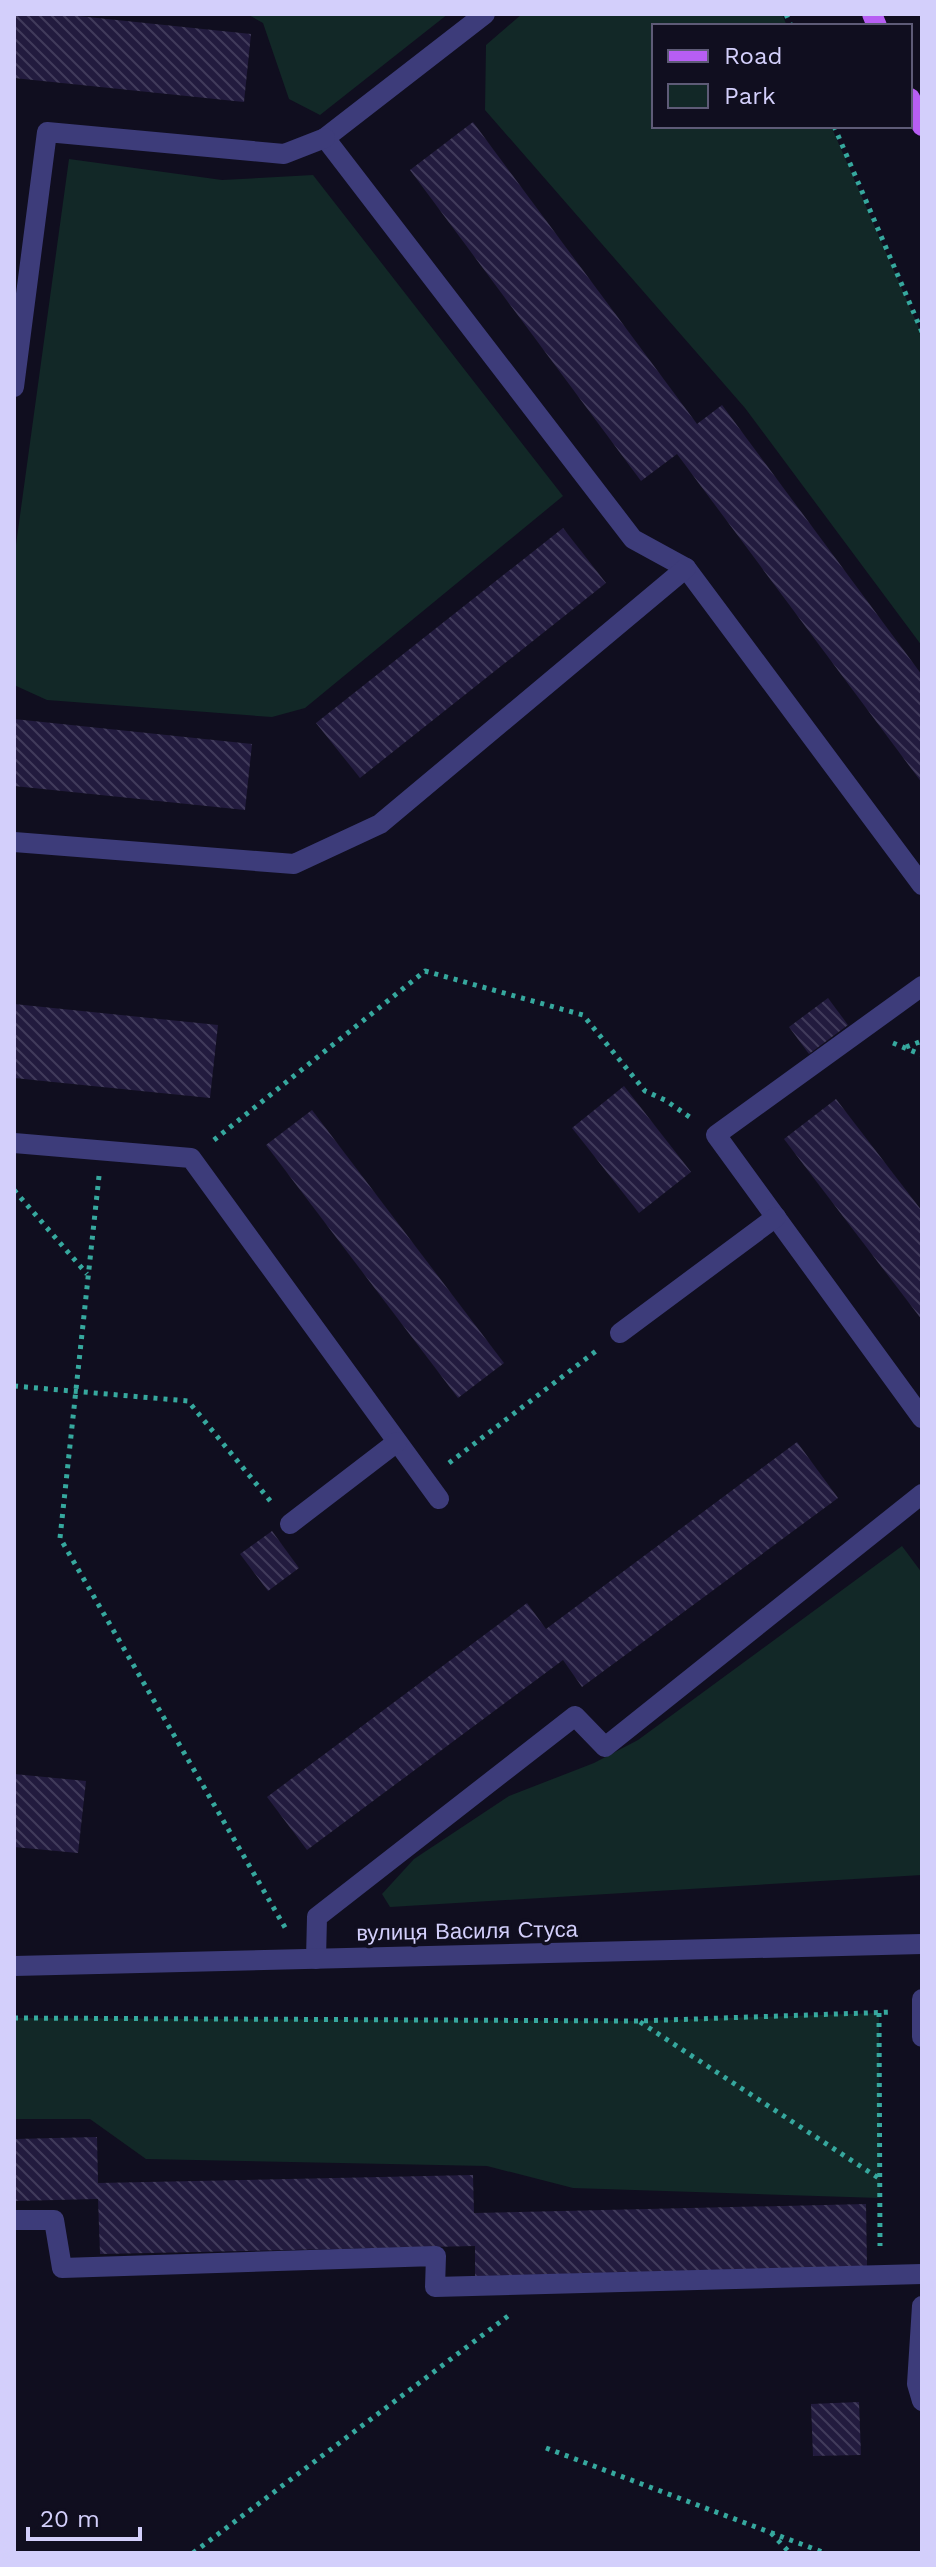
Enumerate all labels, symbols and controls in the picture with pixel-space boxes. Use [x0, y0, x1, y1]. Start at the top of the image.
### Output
legend [652, 24, 912, 128]
text: Road [724, 42, 783, 70]
text: Park [724, 82, 776, 110]
street label: вулиця Василя Стуса [356, 1917, 579, 1945]
scale bar [28, 2491, 140, 2541]
text: 20 m [40, 2505, 100, 2533]

